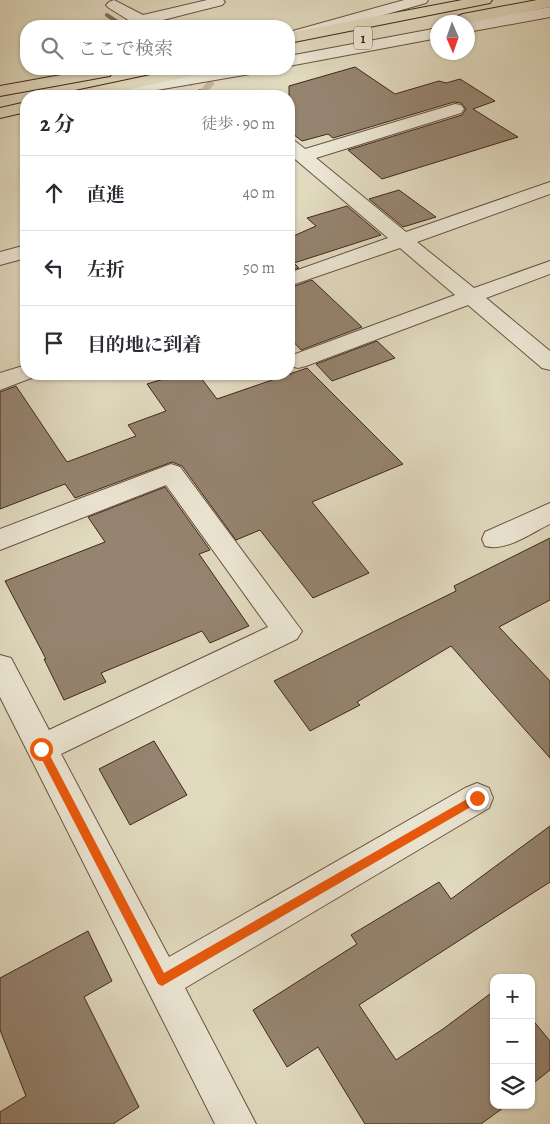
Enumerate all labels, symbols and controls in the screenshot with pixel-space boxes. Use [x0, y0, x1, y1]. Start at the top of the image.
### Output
north arrow [430, 15, 475, 60]
search box [20, 20, 295, 75]
road number: 1 [354, 26, 372, 49]
icon: search [38, 34, 66, 62]
text: ここで検索 [78, 36, 173, 62]
text: 2 分 [40, 110, 75, 138]
text: 徒歩 · 90 m [201, 113, 275, 135]
icon: ahead [40, 179, 68, 207]
text: 直進 [87, 182, 125, 208]
text: 40 m [243, 182, 275, 204]
icon: left [40, 254, 68, 282]
text: 左折 [87, 257, 125, 283]
text: 50 m [243, 257, 275, 279]
icon: arrive [40, 329, 68, 357]
text: 目的地に到着 [87, 332, 201, 358]
route start [30, 738, 53, 761]
route end [466, 787, 489, 810]
map controls [490, 974, 535, 1109]
button: + [490, 974, 535, 1019]
button: − [490, 1019, 535, 1064]
button: layers [490, 1064, 535, 1109]

